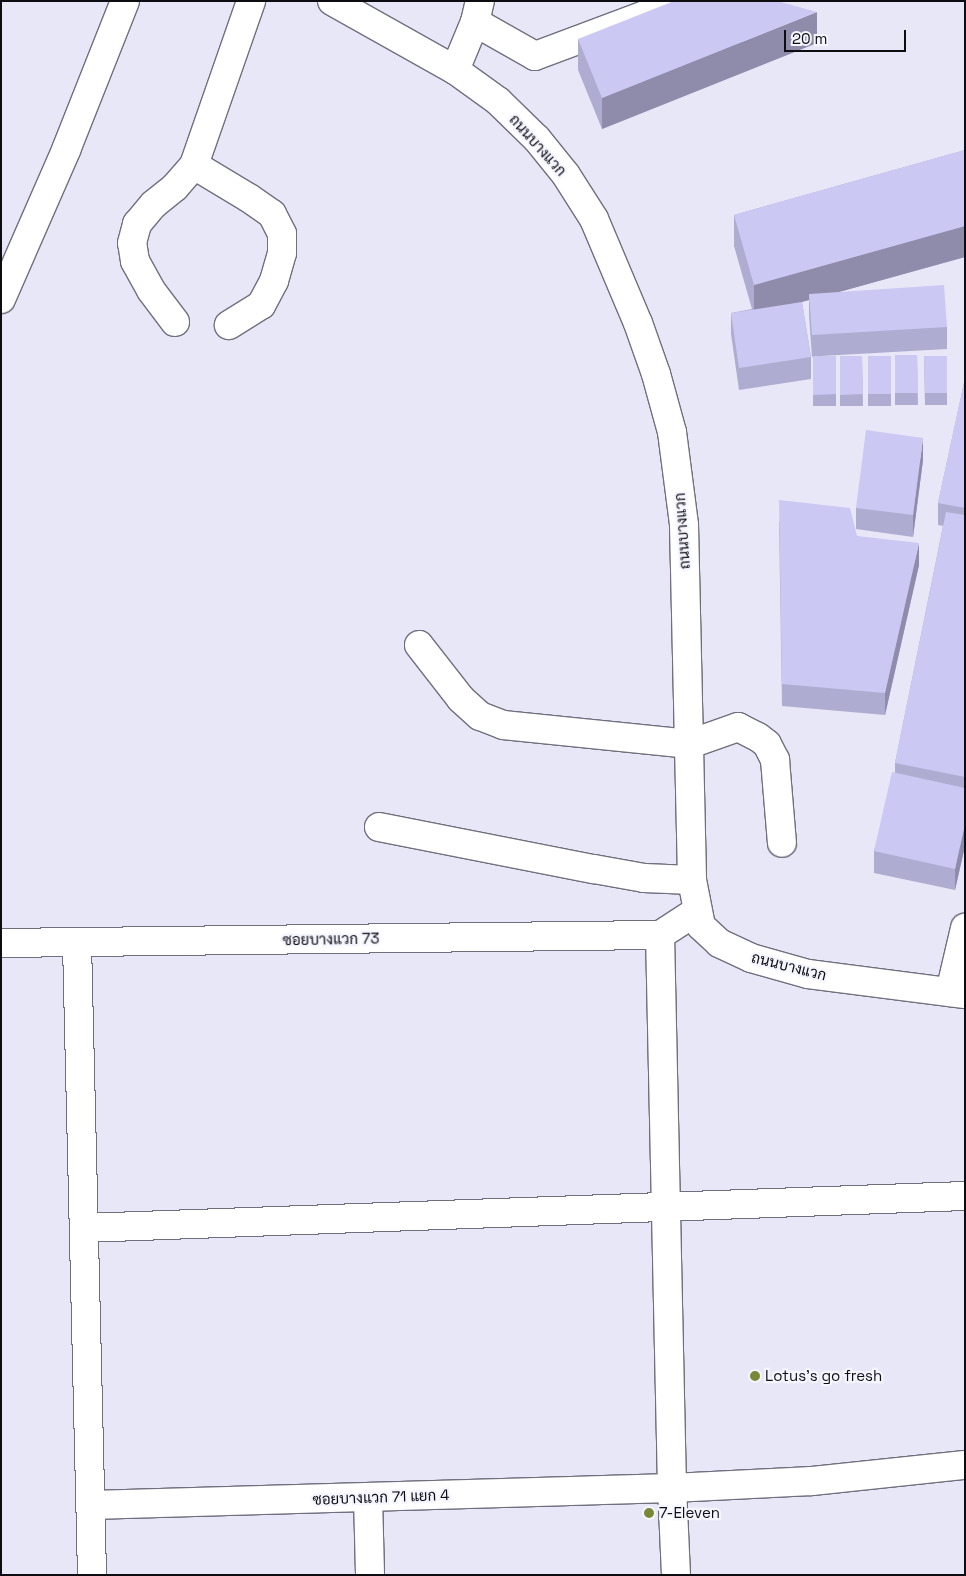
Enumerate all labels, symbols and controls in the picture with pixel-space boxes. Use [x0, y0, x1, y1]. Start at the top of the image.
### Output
scale bar [786, 20, 908, 52]
text: 20 m [792, 29, 827, 48]
street label: ถนนบางแวก [506, 111, 570, 179]
street label: ถนนบางแวก [670, 492, 694, 570]
street label: ซอยบางแวก 73 [282, 929, 380, 949]
street label: ถนนบางแวก [750, 948, 828, 984]
place label: Lotus's go fresh [765, 1367, 882, 1385]
marker: Lotus's go fresh [749, 1370, 761, 1382]
street label: ซอยบางแวก 71 แยก 4 [312, 1486, 450, 1508]
place label: 7-Eleven [659, 1504, 720, 1522]
marker: 7-Eleven [643, 1507, 655, 1519]

